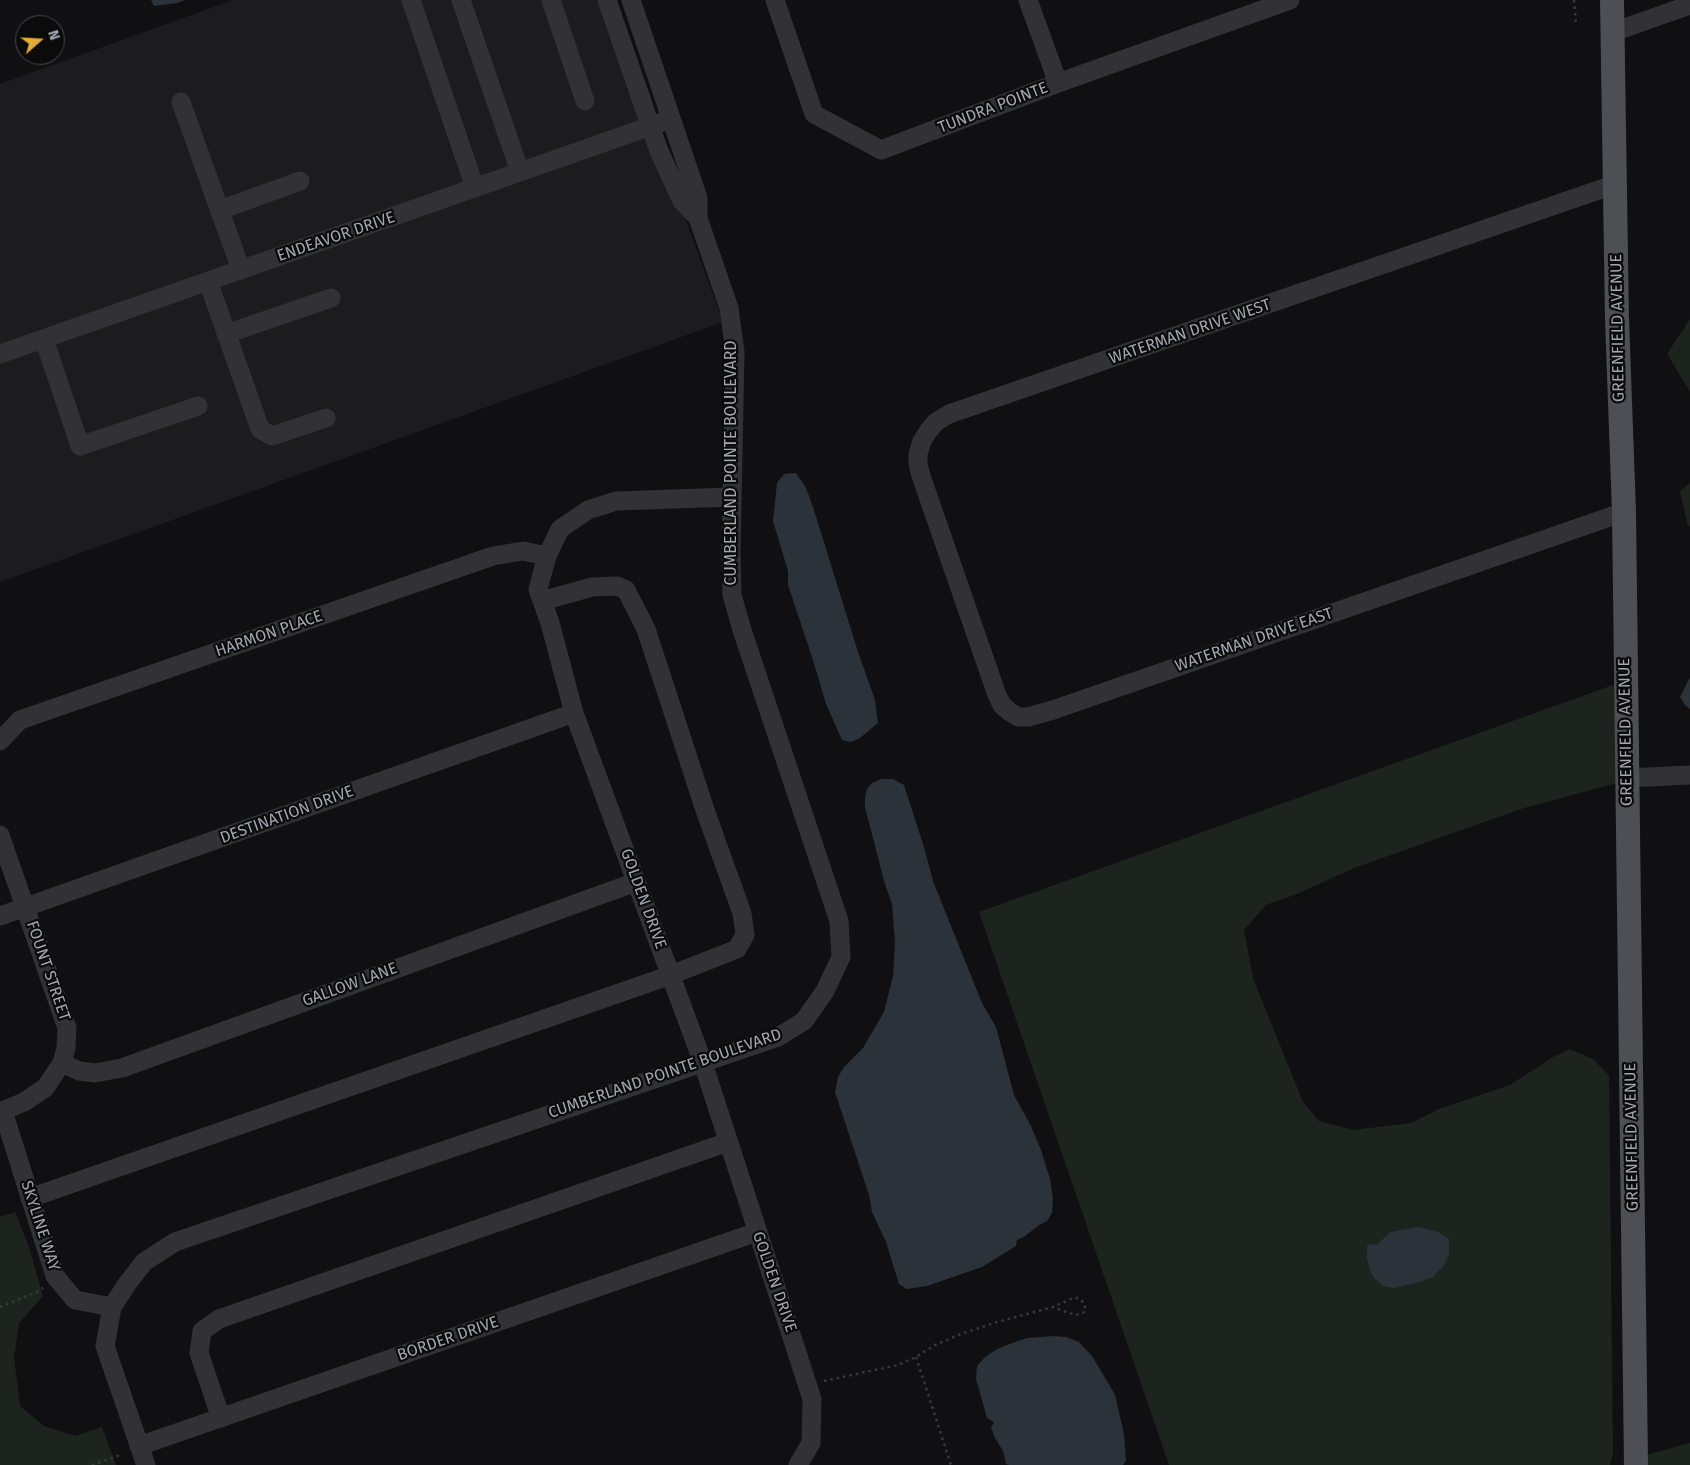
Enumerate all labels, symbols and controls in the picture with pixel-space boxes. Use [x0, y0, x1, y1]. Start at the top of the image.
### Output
north arrow [15, 15, 65, 65]
text: N [44, 28, 63, 42]
street label: TUNDRA POINTE [935, 78, 1051, 138]
street label: ENDEAVOR DRIVE [275, 208, 397, 266]
street label: GREENFIELD AVENUE [1607, 254, 1629, 402]
street label: WATERMAN DRIVE WEST [1107, 295, 1273, 369]
street label: CUMBERLAND POINTE BOULEVARD [722, 340, 742, 586]
street label: WATERMAN DRIVE EAST [1173, 604, 1335, 676]
street label: HARMON PLACE [213, 607, 325, 661]
street label: GREENFIELD AVENUE [1615, 658, 1637, 806]
street label: DESTINATION DRIVE [218, 782, 356, 848]
street label: GOLDEN DRIVE [616, 846, 670, 952]
street label: FOUNT STREET [22, 919, 74, 1023]
street label: GALLOW LANE [300, 959, 400, 1011]
street label: CUMBERLAND POINTE BOULEVARD [546, 1025, 784, 1123]
street label: GREENFIELD AVENUE [1621, 1063, 1643, 1211]
street label: SKYLINE WAY [16, 1178, 64, 1274]
street label: GOLDEN DRIVE [748, 1229, 800, 1335]
street label: BORDER DRIVE [395, 1313, 501, 1365]

